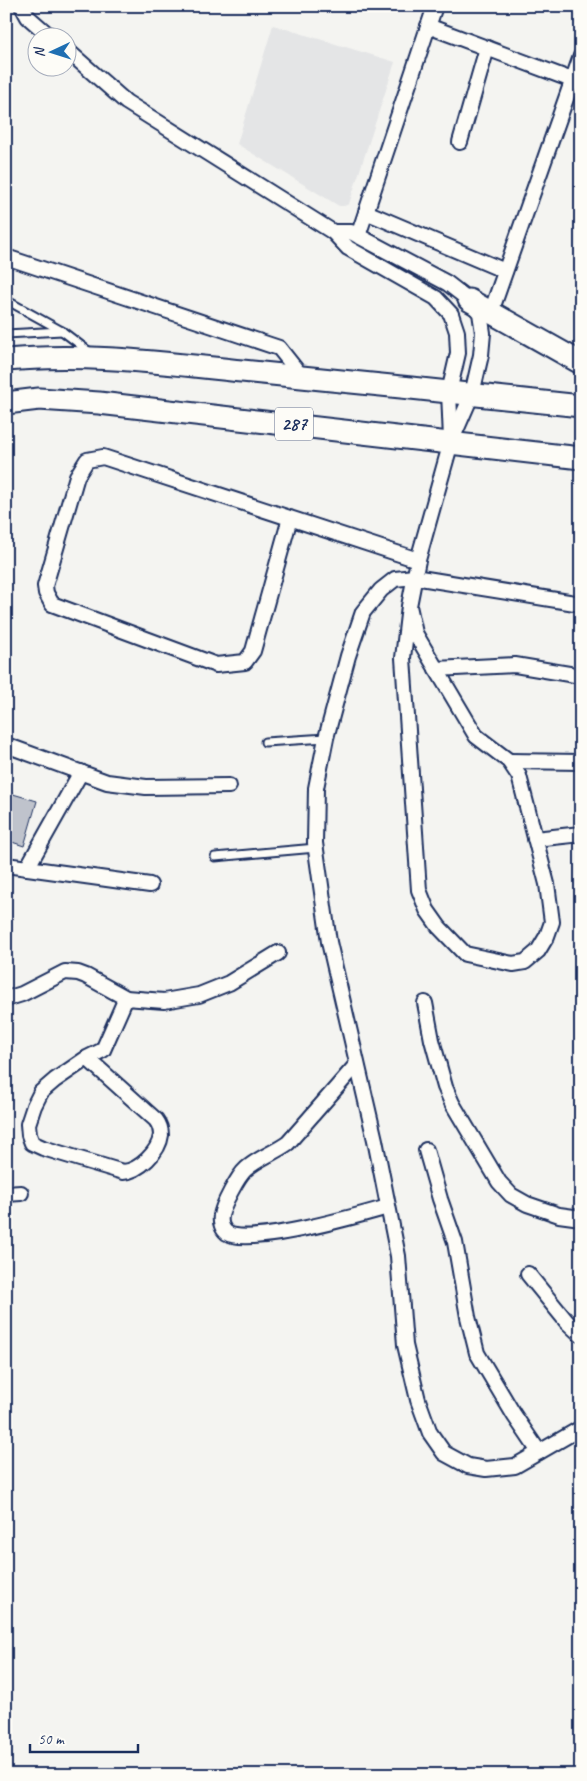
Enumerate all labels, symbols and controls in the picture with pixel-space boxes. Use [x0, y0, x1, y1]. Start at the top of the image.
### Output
north arrow [28, 28, 78, 78]
text: N [31, 46, 48, 58]
road number: 287 [275, 408, 313, 440]
scale bar [30, 1721, 138, 1753]
text: 50 m [38, 1730, 65, 1749]

